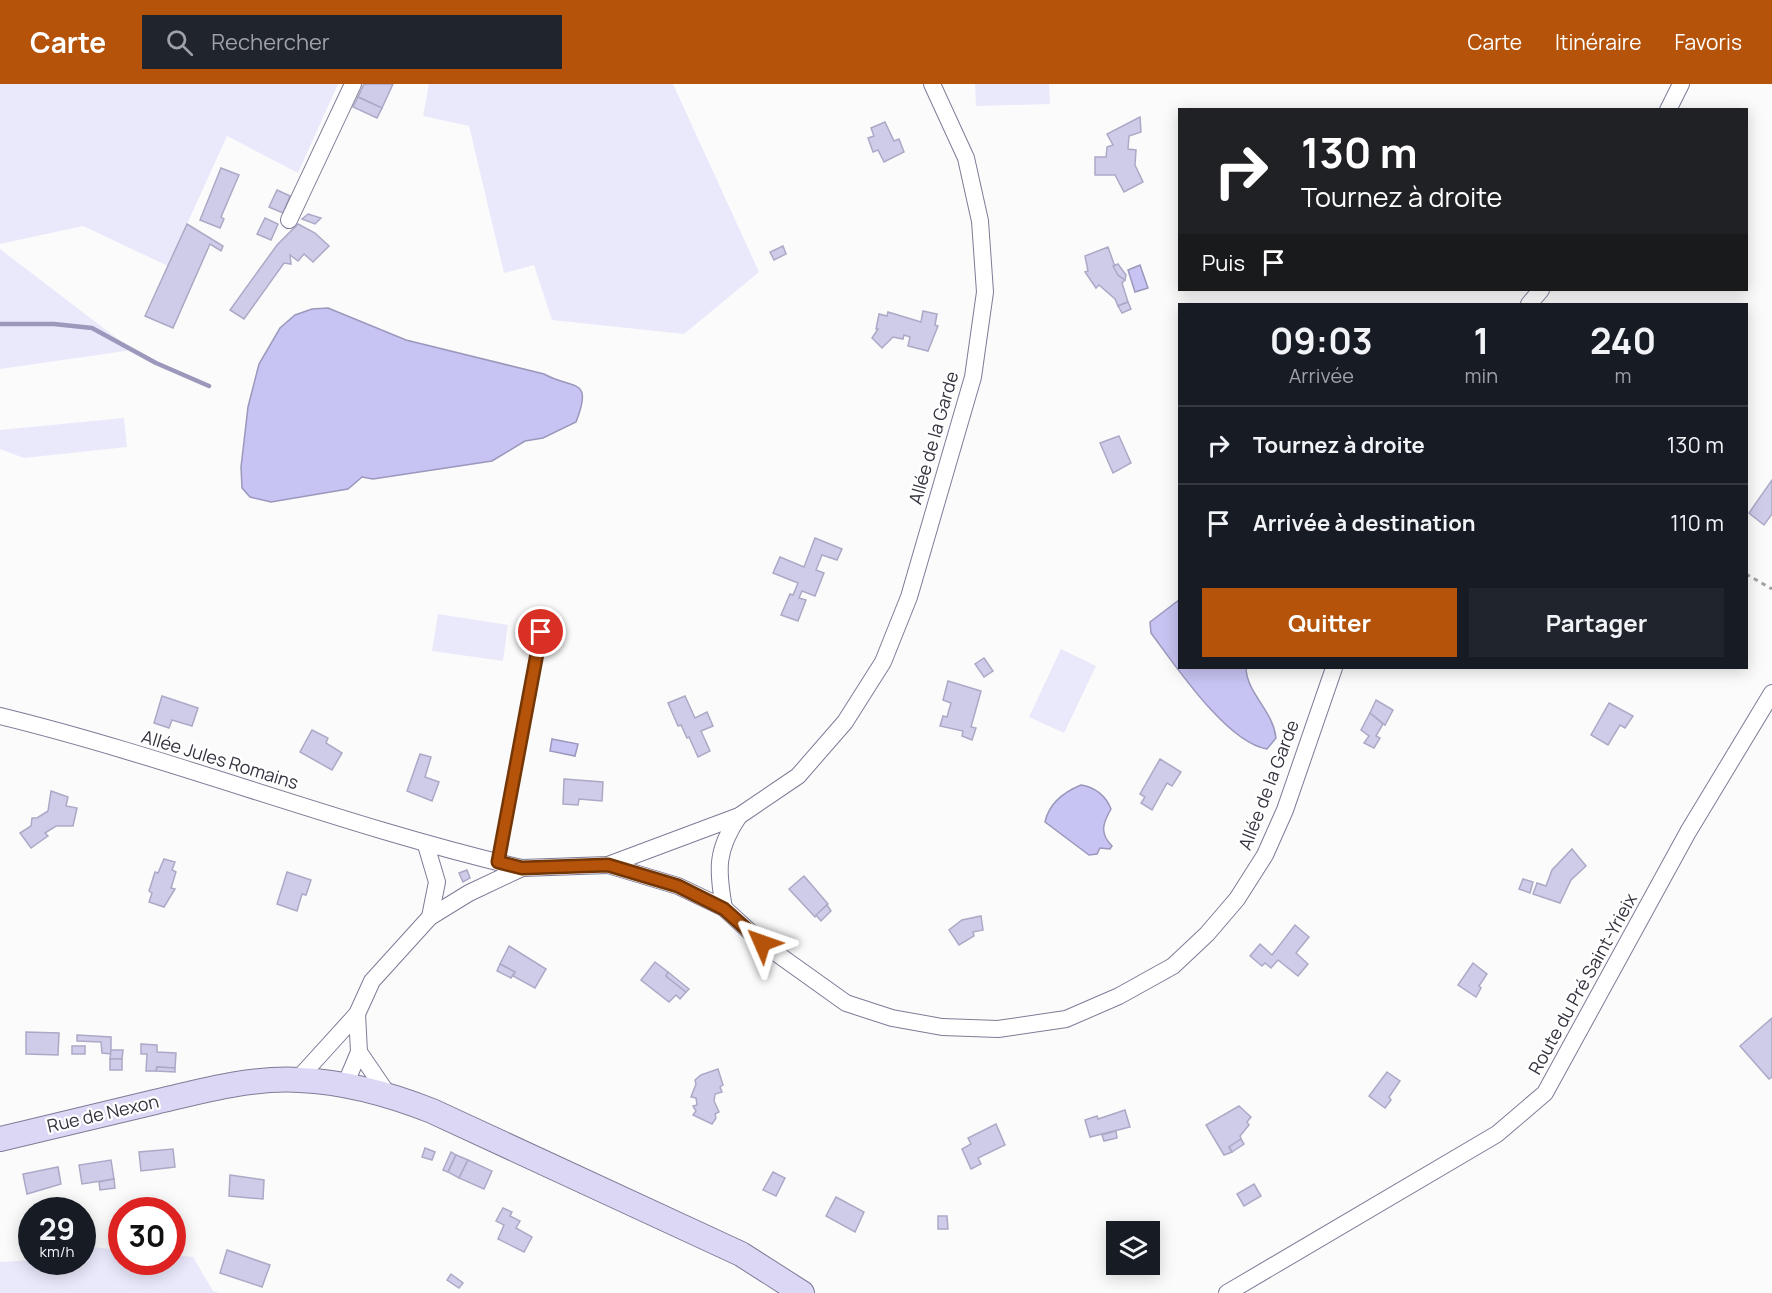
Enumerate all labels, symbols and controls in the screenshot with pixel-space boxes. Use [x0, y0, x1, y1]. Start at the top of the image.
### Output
search box [142, 15, 562, 69]
text: Carte [30, 23, 106, 61]
icon: search [163, 26, 196, 59]
text: Rechercher [211, 27, 330, 57]
text: Carte [1468, 28, 1522, 56]
text: Itinéraire [1555, 28, 1641, 56]
text: Favoris [1674, 28, 1742, 56]
text: 130 m [1301, 123, 1418, 181]
icon: right [1202, 132, 1280, 210]
text: Tournez à droite [1301, 178, 1502, 215]
icon: arrive [1257, 246, 1290, 279]
text: Puis [1202, 248, 1245, 278]
text: 09:03 [1270, 316, 1373, 365]
text: 1 [1473, 316, 1489, 365]
text: 240 [1590, 316, 1656, 365]
text: Arrivée [1289, 362, 1354, 389]
text: min [1465, 362, 1498, 389]
text: m [1615, 362, 1632, 389]
street label: Allée de la Garde [903, 368, 963, 507]
icon: right [1202, 429, 1235, 462]
text: Tournez à droite [1253, 430, 1425, 460]
text: 130 m [1667, 430, 1724, 460]
icon: arrive [1202, 507, 1235, 540]
text: Arrivée à destination [1253, 508, 1476, 538]
text: 110 m [1670, 508, 1724, 538]
button: Quitter [1202, 588, 1457, 657]
button: Partager [1469, 588, 1724, 657]
pin [515, 606, 566, 657]
icon: arrive [524, 615, 557, 648]
street label: Allée de la Garde [1232, 716, 1304, 853]
street label: Allée Jules Romains [139, 724, 302, 794]
street label: Route du Pré Saint-Yrieix [1522, 888, 1642, 1078]
position arrow [730, 911, 794, 975]
street label: Rue de Nexon [45, 1089, 161, 1138]
speed limit sign: 30 [108, 1197, 186, 1275]
text: 29 [39, 1208, 75, 1249]
map controls [1106, 1221, 1160, 1275]
button: layers [1106, 1221, 1160, 1275]
text: km/h [40, 1241, 74, 1262]

